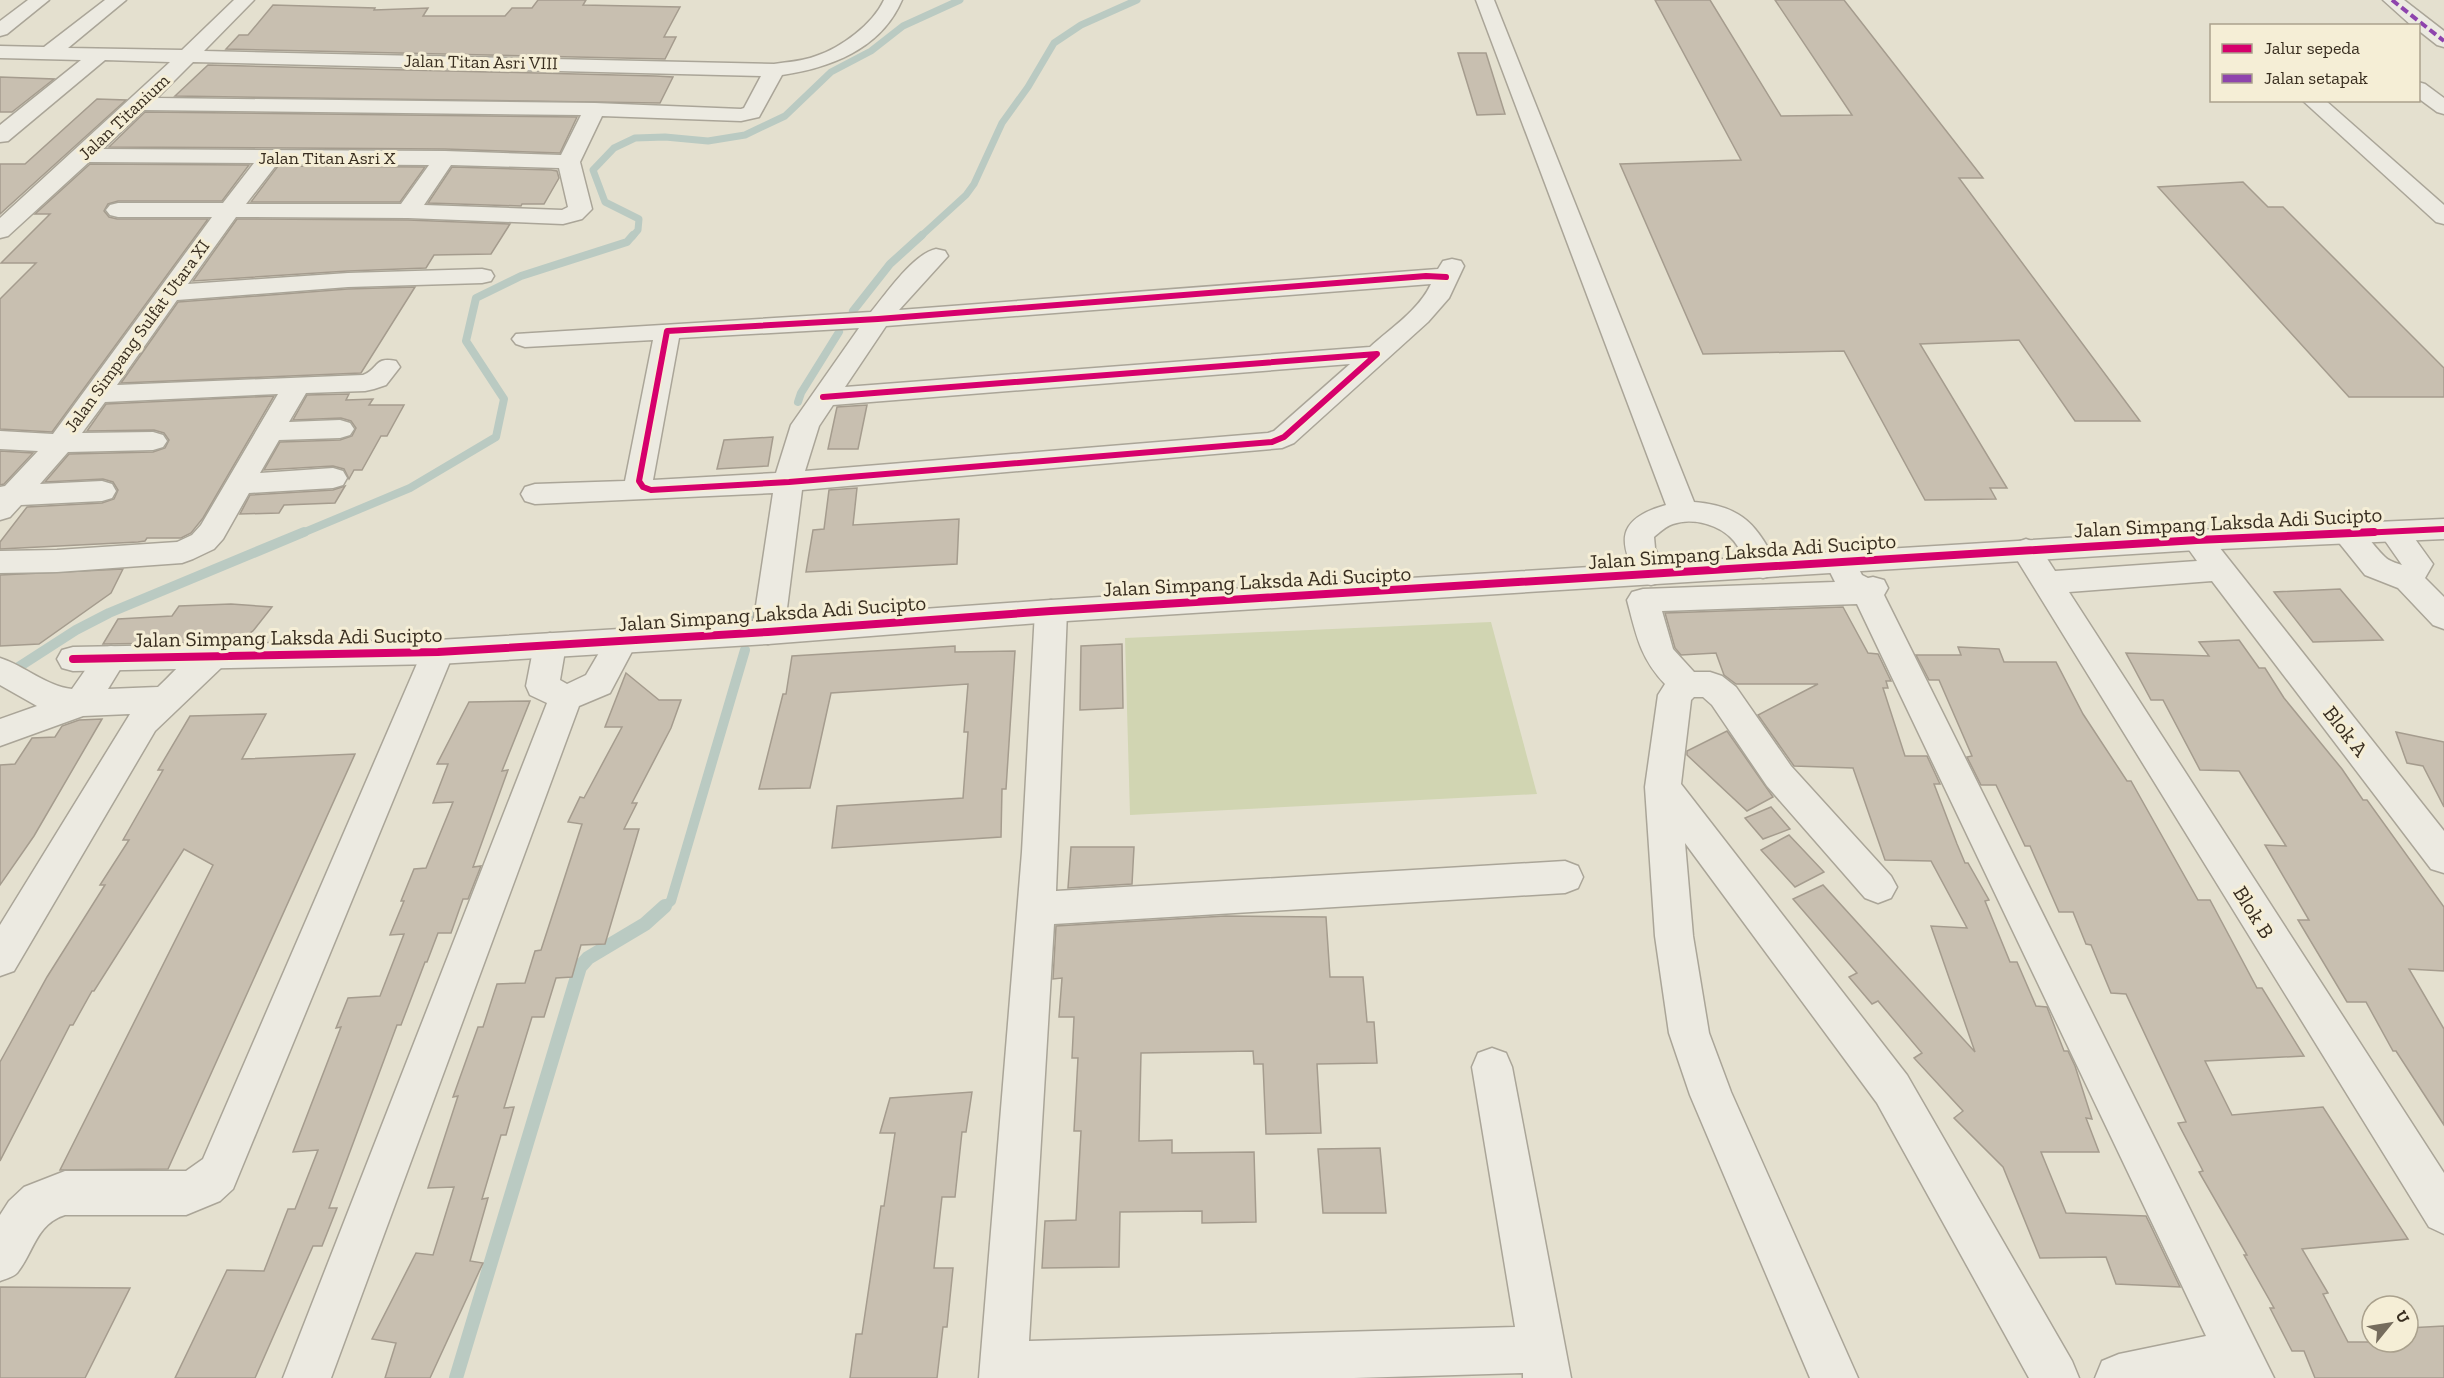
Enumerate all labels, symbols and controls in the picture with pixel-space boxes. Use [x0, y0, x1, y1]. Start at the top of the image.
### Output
legend [2210, 24, 2420, 102]
text: Jalur sepeda [2264, 37, 2360, 59]
street label: Jalan Titan Asri VIII [404, 50, 558, 74]
text: Jalan setapak [2264, 67, 2369, 89]
street label: Jalan Titanium [74, 69, 174, 165]
street label: Jalan Titan Asri X [259, 147, 396, 169]
street label: Jalan Simpang Sulfat Utara XI [60, 235, 214, 436]
street label: Jalan Simpang Laksda Adi Sucipto [2073, 501, 2383, 543]
street label: Jalan Simpang Laksda Adi Sucipto [1587, 528, 1897, 574]
street label: Jalan Simpang Laksda Adi Sucipto [1102, 560, 1412, 602]
street label: Jalan Simpang Laksda Adi Sucipto [617, 590, 927, 636]
street label: Jalan Simpang Laksda Adi Sucipto [134, 622, 442, 652]
street label: Blok A [2318, 701, 2374, 762]
street label: Blok B [2228, 881, 2280, 943]
north arrow [2360, 1294, 2420, 1354]
text: U [2391, 1307, 2414, 1327]

